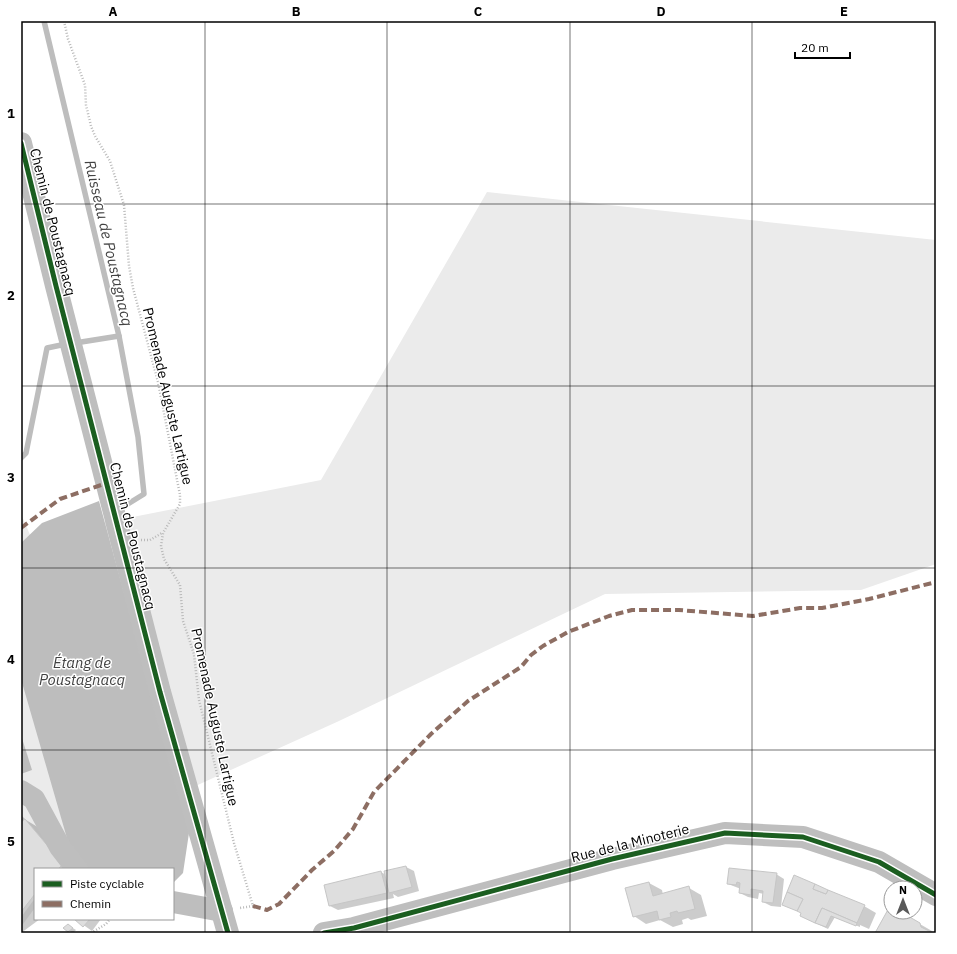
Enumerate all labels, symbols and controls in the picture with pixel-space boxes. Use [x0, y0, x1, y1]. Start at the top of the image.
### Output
text: A [109, 3, 118, 20]
text: B [292, 3, 301, 20]
text: C [474, 3, 483, 20]
text: D [656, 3, 666, 20]
text: E [840, 3, 848, 20]
scale bar [795, 34, 850, 60]
text: 20 m [801, 40, 829, 55]
text: 1 [7, 105, 15, 122]
street label: Chemin de Poustagnacq [26, 146, 80, 298]
water label: Ruisseau de Poustagnacq [81, 158, 137, 328]
text: 2 [7, 287, 15, 304]
street label: Promenade Auguste Lartigue [139, 306, 197, 487]
street label: Chemin de Poustagnacq [106, 460, 160, 612]
text: 3 [7, 469, 15, 486]
street label: Promenade Auguste Lartigue [187, 626, 243, 808]
text: 4 [7, 651, 15, 668]
water label: Étang de Poustagnacq [39, 653, 126, 689]
street label: Rue de la Minoterie [569, 820, 691, 866]
text: 5 [7, 833, 15, 850]
legend [34, 868, 174, 920]
text: Piste cyclable [70, 876, 145, 891]
north arrow [883, 880, 923, 920]
text: N [899, 883, 907, 897]
text: Chemin [70, 896, 111, 911]

